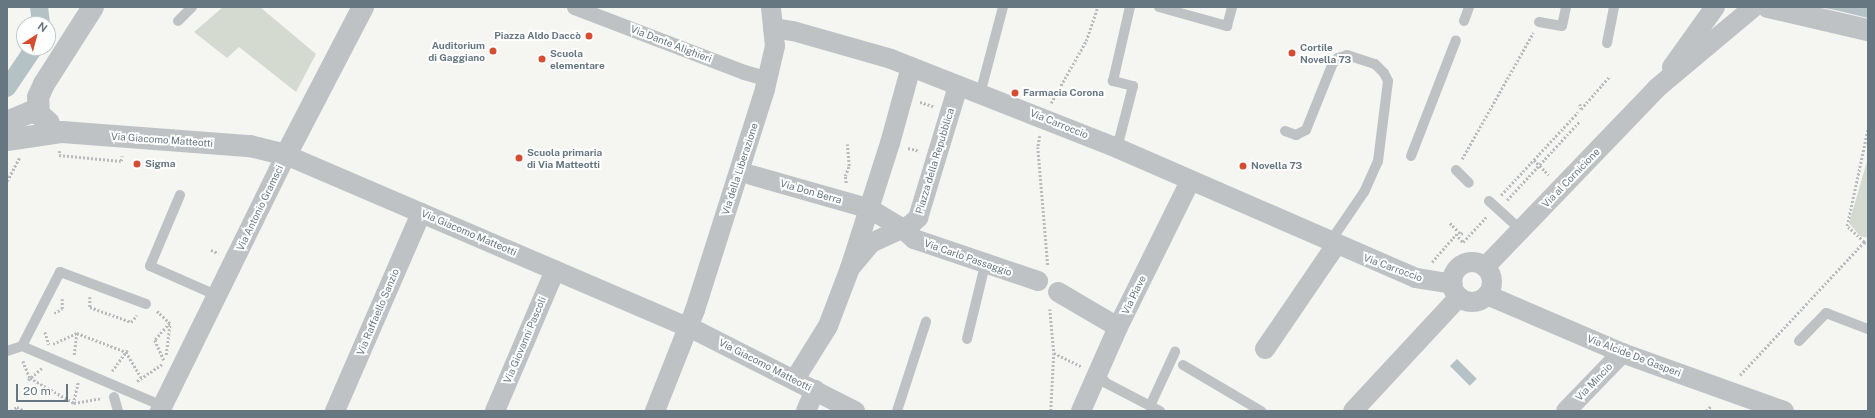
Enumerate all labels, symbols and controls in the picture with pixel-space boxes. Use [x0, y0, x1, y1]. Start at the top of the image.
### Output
north arrow [16, 16, 56, 56]
text: N [35, 20, 49, 34]
street label: Via Dante Alighieri [629, 23, 713, 65]
place label: Piazza Aldo Daccò [494, 30, 581, 42]
marker: Piazza Aldo Daccò [584, 31, 594, 41]
place label: Auditorium di Gaggiano [428, 39, 485, 62]
place label: Cortile Novella 73 [1300, 41, 1351, 64]
marker: Auditorium di Gaggiano [488, 46, 498, 56]
place label: Scuola elementare [550, 47, 605, 70]
marker: Cortile Novella 73 [1287, 48, 1297, 58]
marker: Scuola elementare [537, 54, 547, 64]
place label: Farmacia Corona [1023, 87, 1104, 99]
marker: Farmacia Corona [1010, 88, 1020, 98]
street label: Piazza della Repubblica [913, 107, 957, 215]
street label: Via Carroccio [1028, 107, 1090, 141]
street label: Via della Liberazione [719, 121, 761, 217]
street label: Via Giacomo Matteotti [110, 130, 214, 150]
place label: Scuola primaria di Via Matteotti [527, 146, 602, 170]
street label: Via al Cornicione [1540, 146, 1602, 210]
marker: Scuola primaria di Via Matteotti [514, 153, 524, 163]
place label: Sigma [145, 158, 175, 170]
marker: Sigma [132, 159, 142, 169]
place label: Novella 73 [1251, 160, 1302, 172]
marker: Novella 73 [1238, 161, 1248, 171]
street label: Via Antonio Gramsci [234, 163, 286, 253]
street label: Via Don Berra [779, 177, 843, 207]
street label: Via Giacomo Matteotti [420, 207, 518, 259]
street label: Via Carlo Passaggio [922, 237, 1014, 279]
street label: Via Carroccio [1362, 252, 1424, 284]
street label: Via Raffaello Sanzio [354, 267, 402, 357]
street label: Via Piave [1119, 274, 1149, 316]
street label: Via Giovanni Pascoli [501, 295, 549, 385]
street label: Via Alcide De Gasperi [1585, 333, 1683, 379]
street label: Via Giacomo Matteotti [717, 336, 813, 394]
street label: Via Mincio [1573, 361, 1615, 403]
scale bar [18, 376, 70, 402]
text: 20 m [23, 384, 51, 398]

